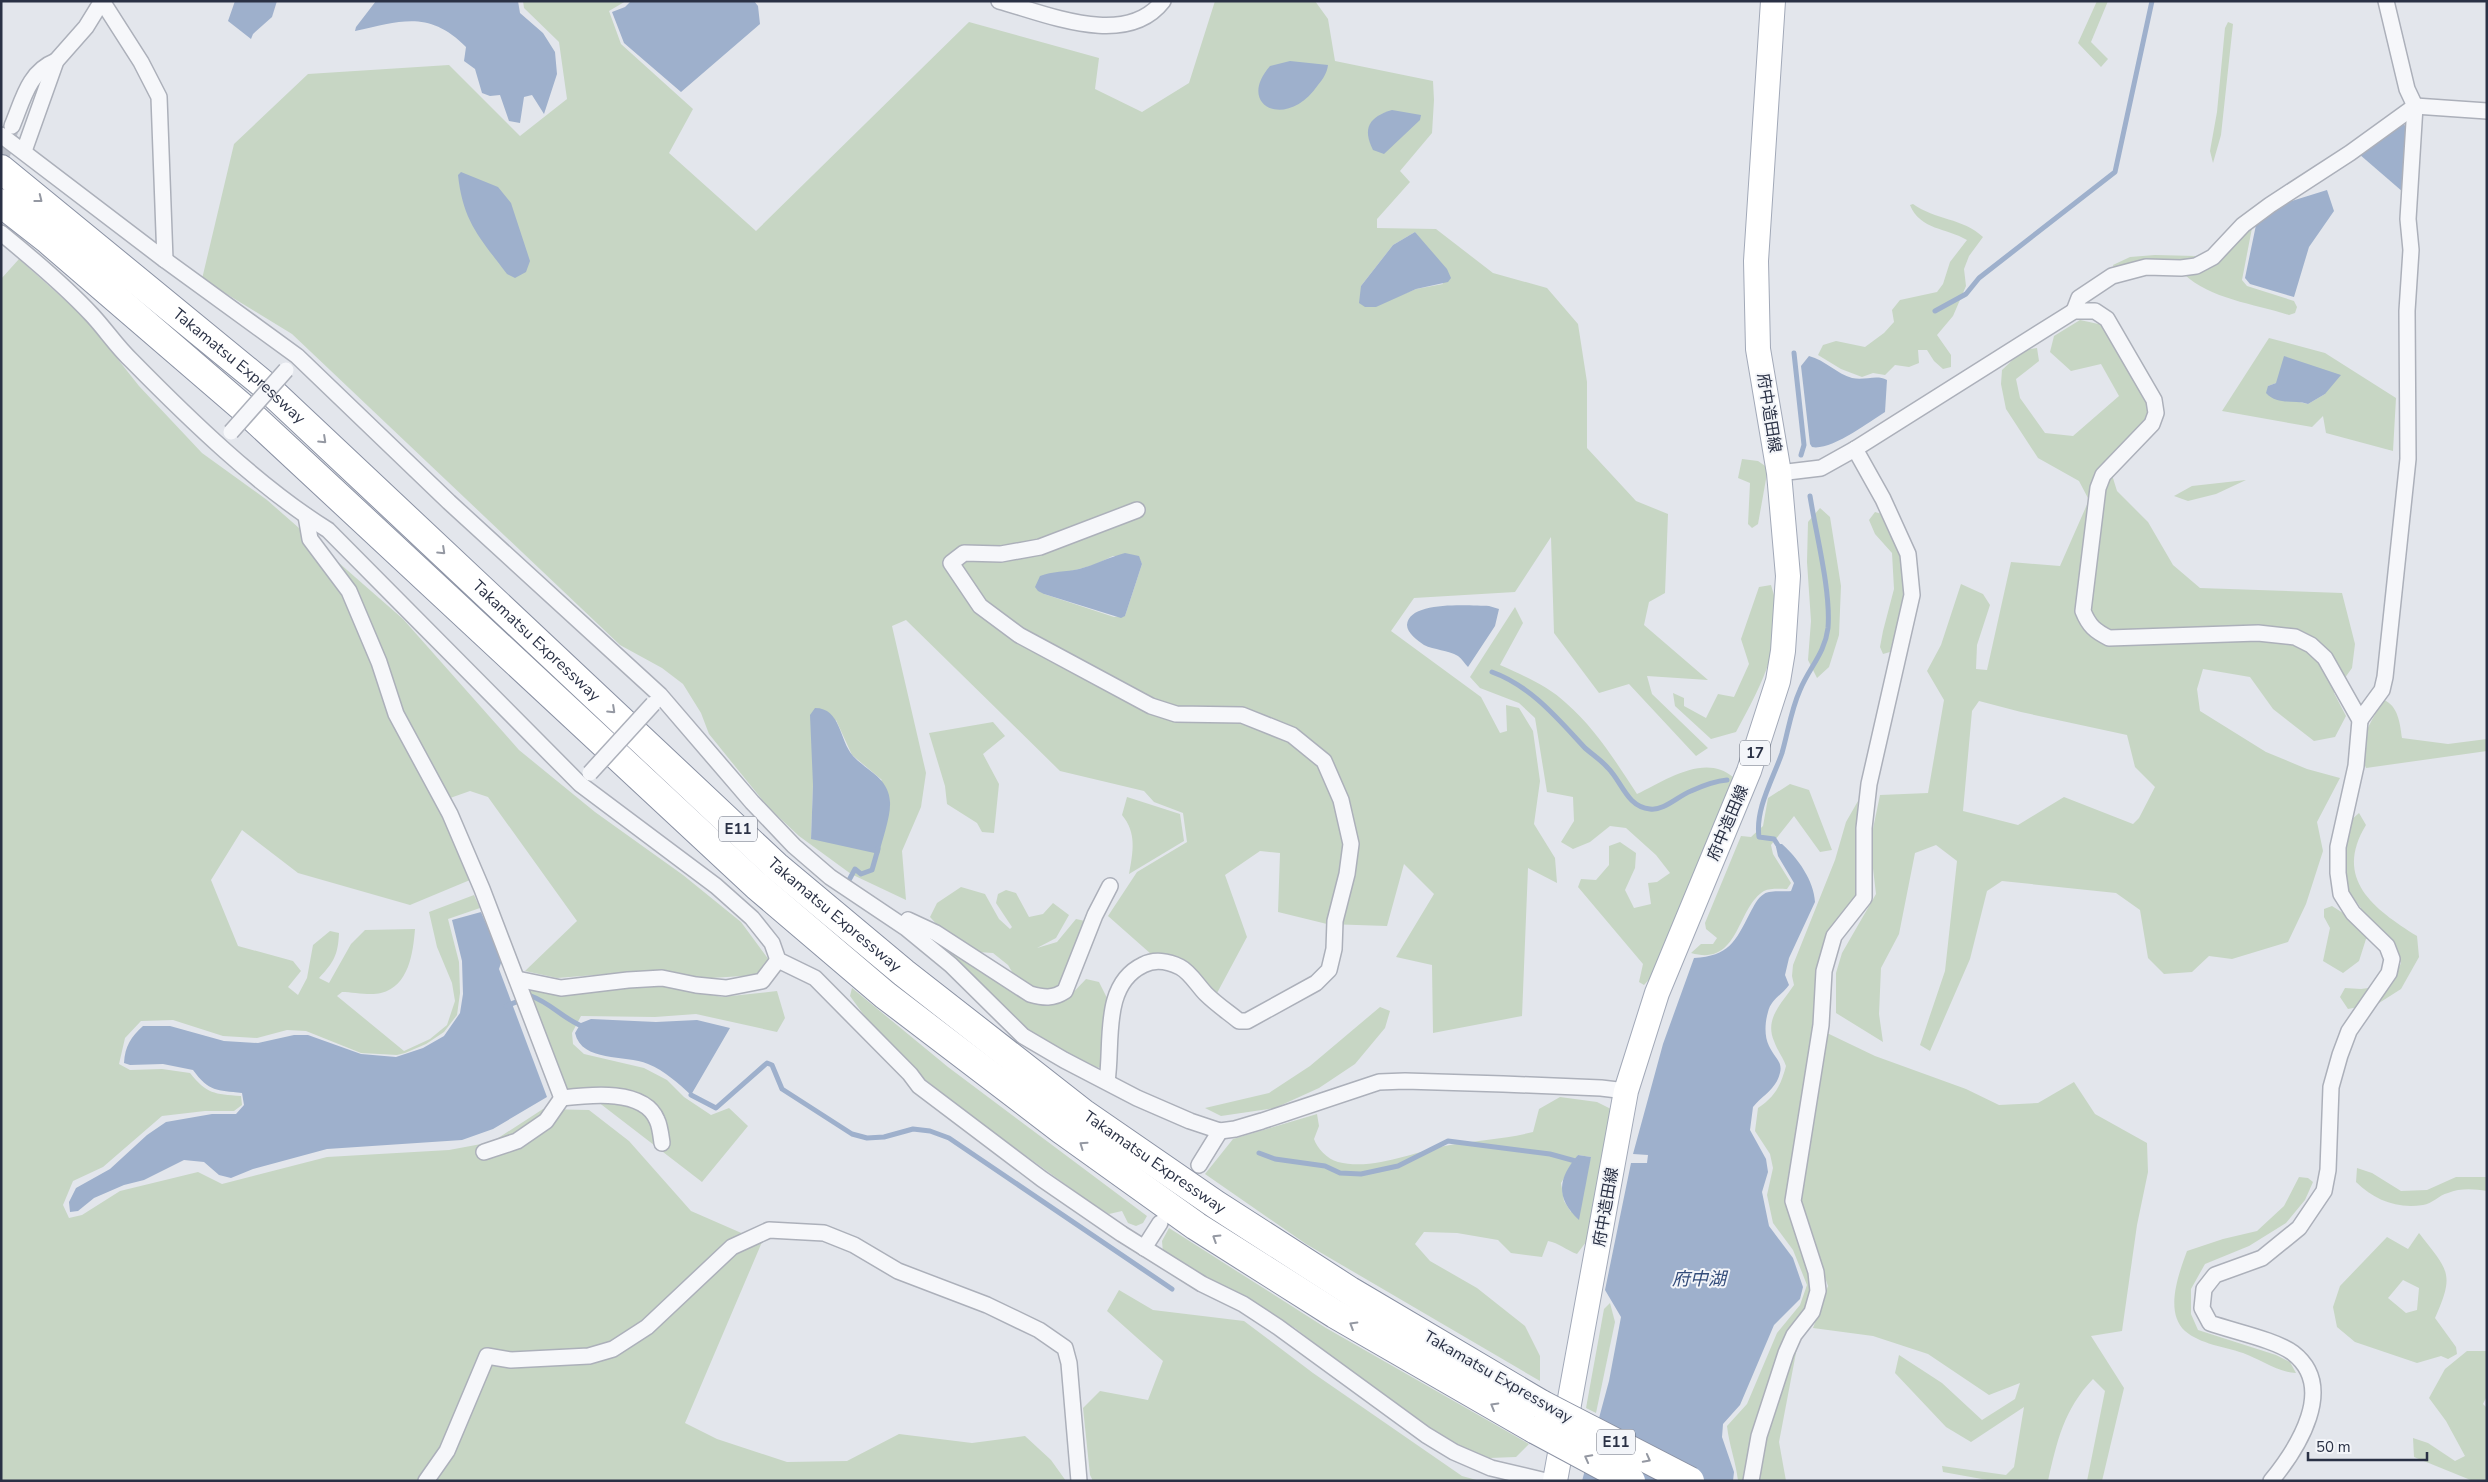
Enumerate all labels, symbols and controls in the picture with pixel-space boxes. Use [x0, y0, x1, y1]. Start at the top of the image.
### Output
one-way arrow [34, 194, 43, 203]
street label: Takamatsu Expressway [168, 303, 311, 430]
street label: 府中造田線 [1752, 372, 1786, 454]
one-way arrow [318, 434, 327, 443]
one-way arrow [437, 545, 446, 554]
street label: Takamatsu Expressway [467, 575, 606, 707]
one-way arrow [606, 704, 615, 713]
road number: 17 [1740, 740, 1770, 766]
street label: 府中造田線 [1702, 782, 1754, 864]
road number: E11 [719, 816, 757, 842]
street label: Takamatsu Expressway [763, 853, 907, 978]
street label: Takamatsu Expressway [1079, 1106, 1231, 1220]
one-way arrow [1079, 1142, 1089, 1151]
street label: 府中造田線 [1588, 1166, 1624, 1248]
one-way arrow [1212, 1235, 1222, 1244]
water label: 府中湖 [1672, 1267, 1729, 1291]
one-way arrow [1350, 1321, 1359, 1331]
street label: Takamatsu Expressway [1420, 1325, 1577, 1429]
one-way arrow [1490, 1403, 1499, 1413]
road number: E11 [1597, 1430, 1635, 1454]
scale bar [2308, 1430, 2427, 1462]
text: 50 m [2316, 1437, 2351, 1457]
one-way arrow [1641, 1453, 1650, 1463]
one-way arrow [1584, 1454, 1593, 1464]

